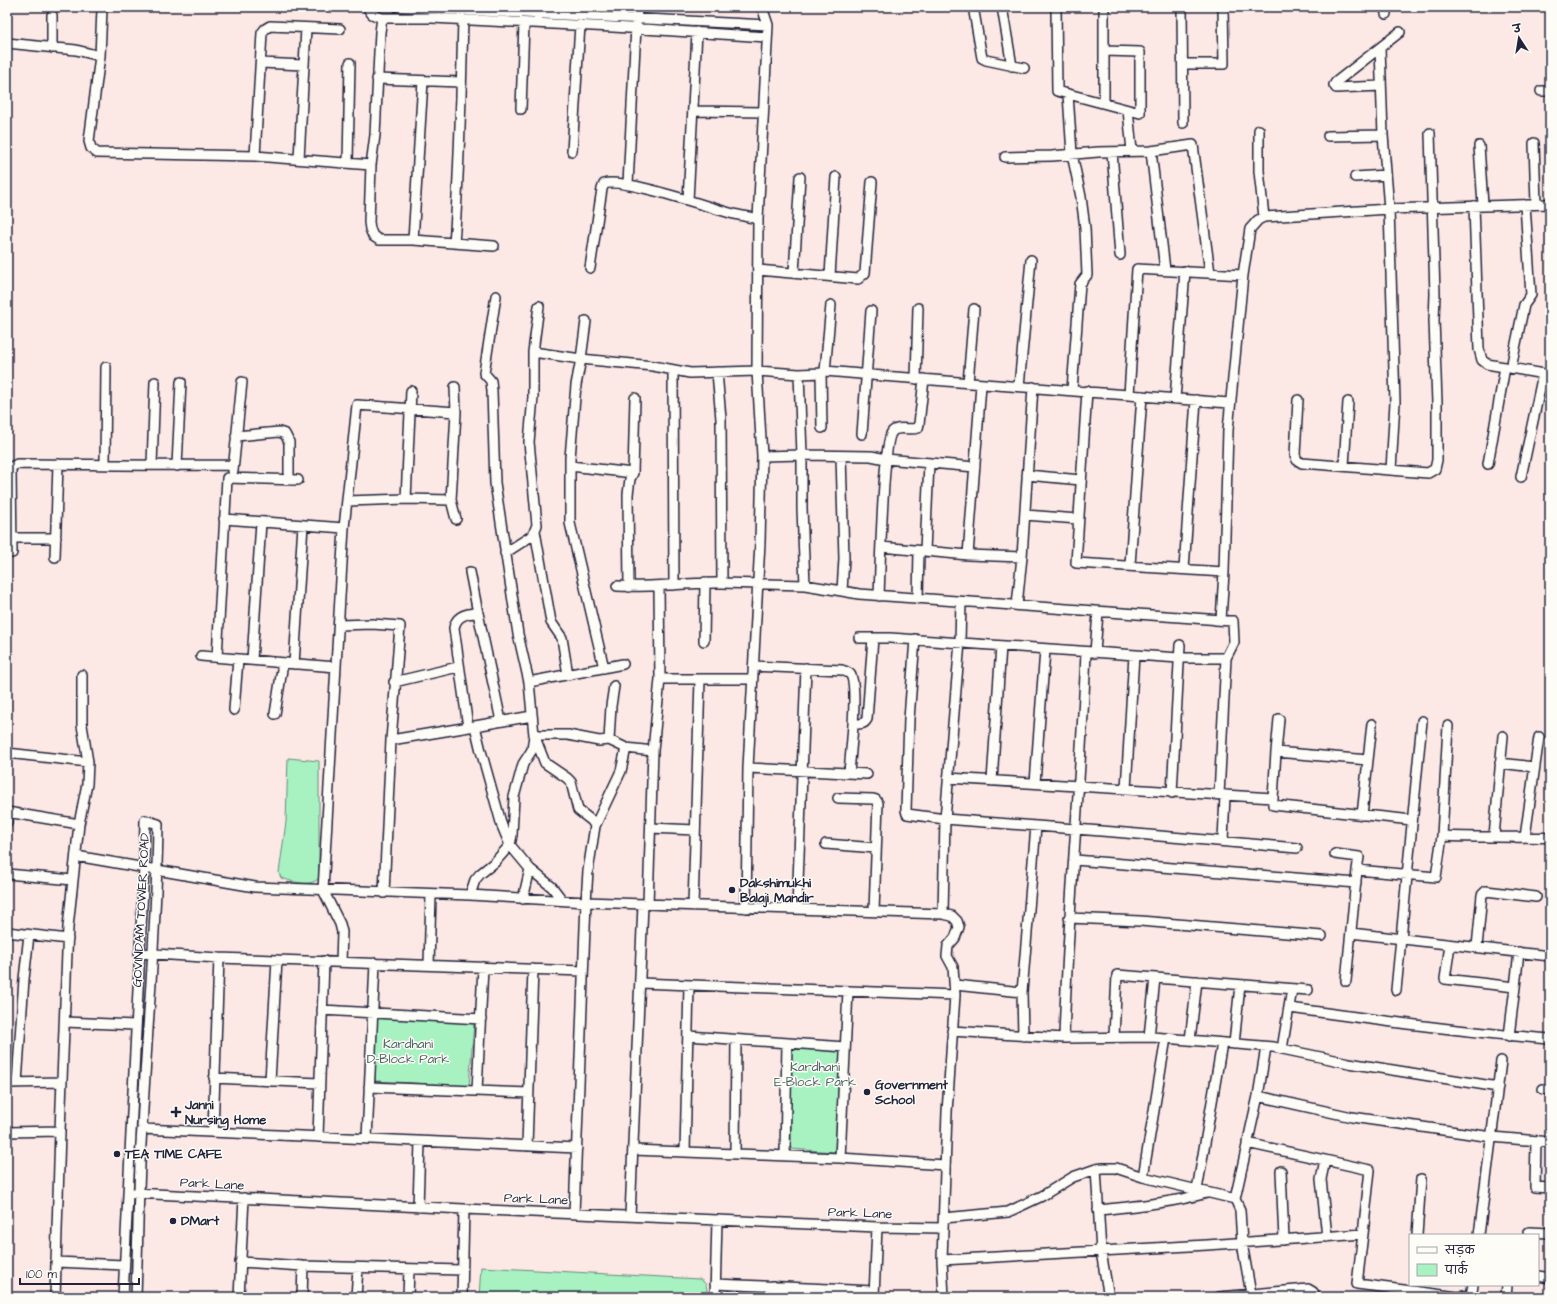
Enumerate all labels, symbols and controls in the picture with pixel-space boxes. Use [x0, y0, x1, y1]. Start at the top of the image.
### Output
north arrow [1499, 18, 1539, 58]
text: उ [1511, 20, 1524, 37]
street label: GOVINDAM TOWER ROAD [128, 832, 154, 988]
place label: Dakshimukhi Balaji Mandir [740, 874, 814, 908]
marker: Dakshimukhi Balaji Mandir [727, 885, 737, 895]
park label: Kardhani D-Block Park [367, 1035, 449, 1068]
park label: Kardhani E-Block Park [774, 1058, 856, 1091]
place label: Government School [874, 1076, 948, 1109]
marker: Government School [862, 1087, 872, 1097]
place label: Janni Nursing Home [184, 1096, 266, 1131]
marker: Janni Nursing Home [170, 1106, 182, 1118]
place label: TEA TIME CAFE [124, 1145, 223, 1163]
marker: TEA TIME CAFE [112, 1149, 122, 1159]
street label: Park Lane [179, 1173, 245, 1195]
street label: Park Lane [503, 1189, 569, 1209]
street label: Park Lane [827, 1203, 893, 1223]
place label: DMart [181, 1212, 220, 1230]
marker: DMart [168, 1216, 178, 1226]
legend [1409, 1234, 1539, 1286]
text: सड़क [1444, 1242, 1476, 1259]
scale bar [20, 1260, 139, 1286]
text: पार्क [1444, 1260, 1469, 1279]
text: 100 m [26, 1266, 57, 1283]

